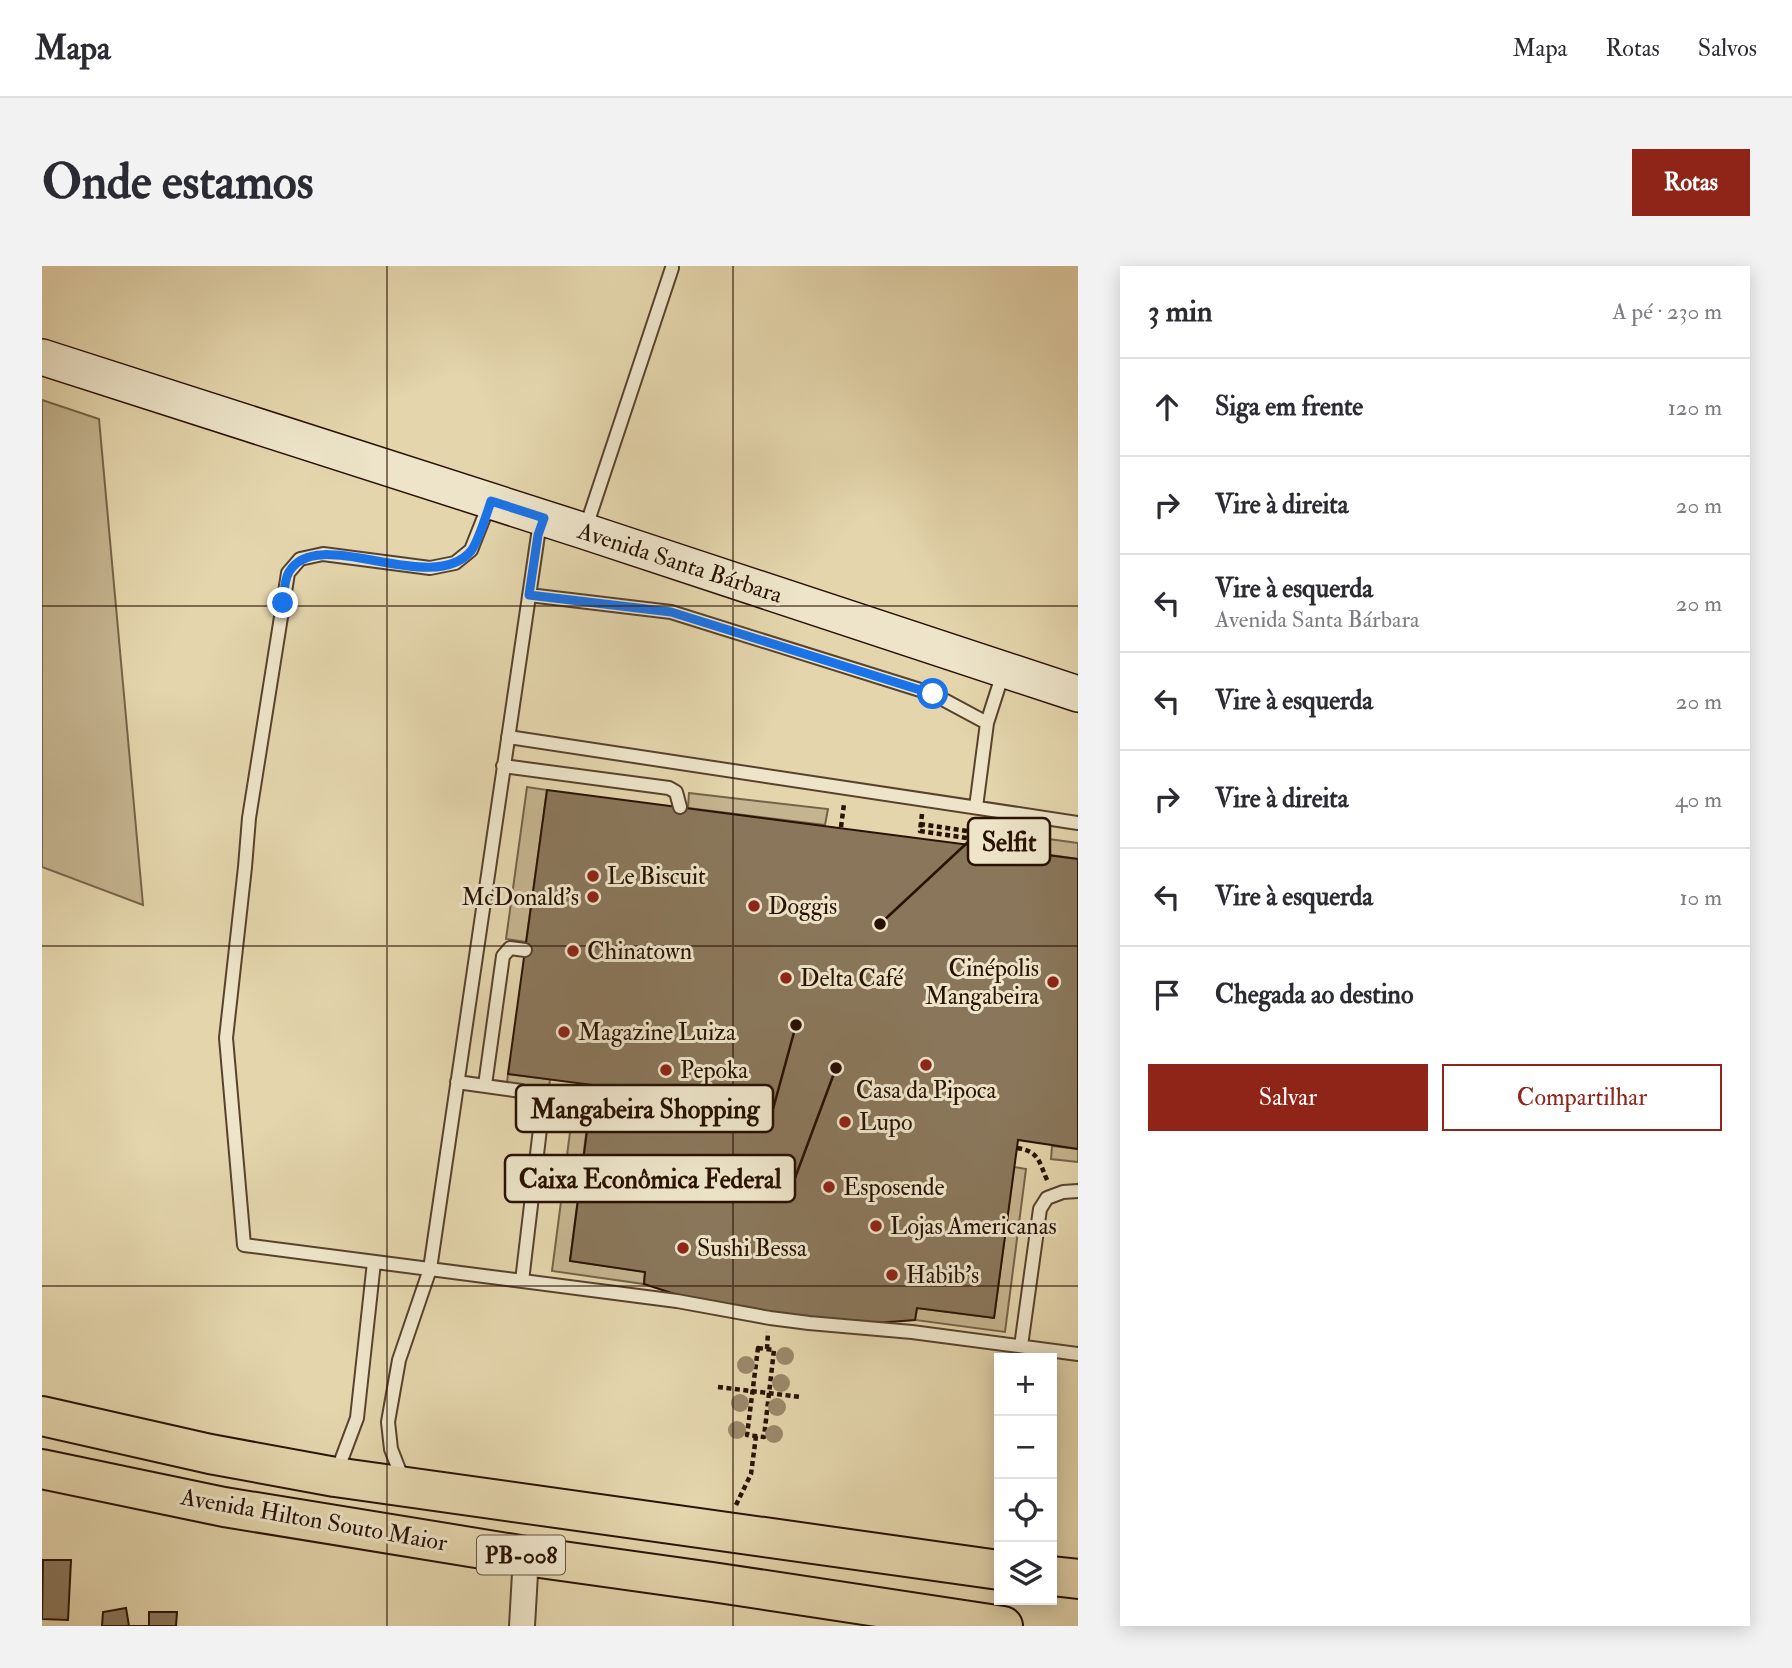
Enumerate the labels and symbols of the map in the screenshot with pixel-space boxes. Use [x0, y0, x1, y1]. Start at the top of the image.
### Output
street label: Avenida Santa Bárbara [573, 515, 787, 611]
route end [267, 587, 298, 618]
route start [917, 678, 948, 709]
callout: Selfit [968, 818, 1050, 865]
text: Selfit [982, 827, 1037, 859]
place label: Le Biscuit [607, 861, 706, 892]
marker: Le Biscuit [585, 868, 601, 884]
place label: McDonald's [461, 882, 579, 913]
marker: McDonald's [585, 889, 601, 905]
place label: Doggis [768, 891, 837, 922]
marker: Doggis [746, 898, 762, 914]
place label: Chinatown [587, 936, 692, 967]
marker: Chinatown [565, 943, 581, 959]
place label: Cinépolis Mangabeira [925, 953, 1040, 1012]
place label: Delta Café [800, 963, 904, 994]
marker: Delta Café [778, 970, 794, 986]
marker: Cinépolis Mangabeira [1045, 974, 1061, 990]
place label: Magazine Luiza [578, 1017, 737, 1048]
marker: Magazine Luiza [556, 1024, 572, 1040]
place label: Pepoka [680, 1055, 749, 1086]
marker: Casa da Pipoca [918, 1057, 934, 1073]
marker: Pepoka [658, 1062, 674, 1078]
place label: Casa da Pipoca [856, 1075, 997, 1106]
callout: Mangabeira Shopping [516, 1085, 773, 1132]
text: Mangabeira Shopping [530, 1094, 761, 1127]
place label: Lupo [859, 1107, 913, 1138]
marker: Lupo [837, 1114, 853, 1130]
callout: Caixa Econômica Federal [505, 1155, 795, 1202]
text: Caixa Econômica Federal [519, 1164, 782, 1196]
place label: Esposende [843, 1172, 945, 1203]
marker: Esposende [821, 1179, 837, 1195]
place label: Lojas Americanas [890, 1211, 1057, 1242]
marker: Lojas Americanas [868, 1218, 884, 1234]
place label: Sushi Bessa [697, 1233, 808, 1264]
marker: Sushi Bessa [675, 1240, 691, 1256]
place label: Habib's [906, 1260, 979, 1291]
marker: Habib's [884, 1267, 900, 1283]
street label: Avenida Hilton Souto Maior [177, 1481, 450, 1559]
road number: PB-008 [477, 1536, 565, 1574]

